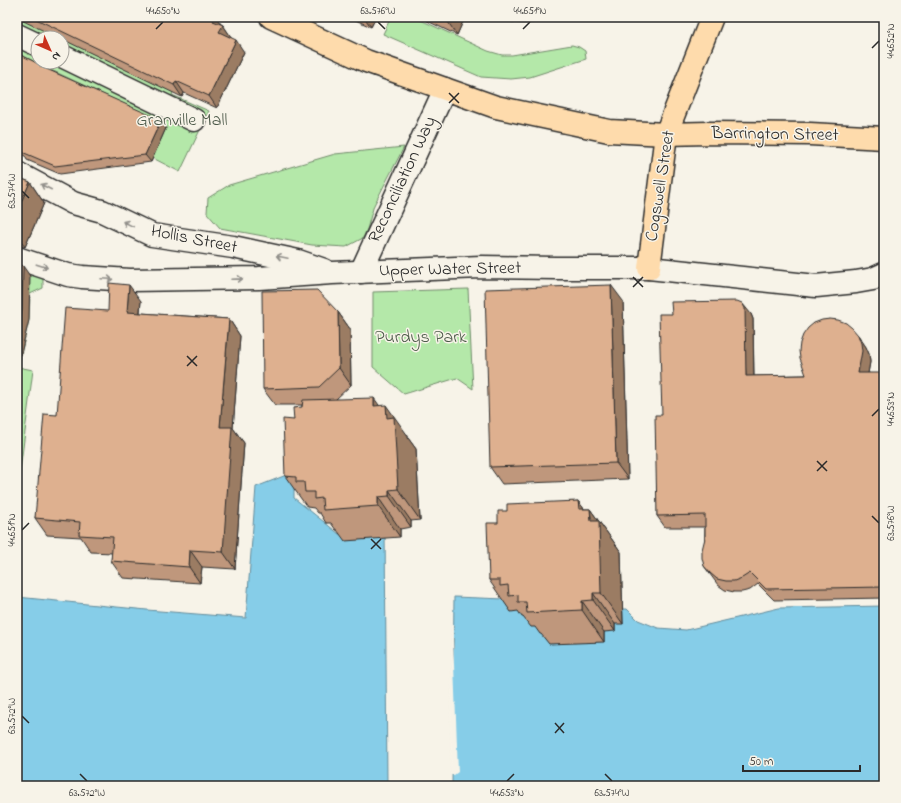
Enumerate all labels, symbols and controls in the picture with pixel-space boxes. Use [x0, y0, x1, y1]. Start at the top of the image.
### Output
text: 44.650°N [146, 4, 180, 19]
text: 63.576°W [360, 4, 396, 19]
text: 44.651°N [513, 4, 547, 19]
text: 44.652°N [884, 23, 899, 58]
north arrow [30, 30, 70, 70]
text: N [48, 48, 65, 65]
park label: Granville Mall [137, 108, 227, 134]
street label: Reconciliation Way [362, 112, 444, 248]
street label: Barrington Street [710, 121, 839, 150]
street label: Cogswell Street [639, 129, 684, 244]
text: 63.574°W [5, 173, 20, 208]
one-way arrow [40, 183, 52, 190]
street label: Hollis Street [149, 219, 239, 261]
one-way arrow [123, 220, 135, 227]
one-way arrow [276, 253, 289, 261]
street label: Upper Water Street [379, 256, 521, 284]
one-way arrow [36, 263, 48, 271]
one-way arrow [230, 275, 243, 283]
one-way arrow [100, 276, 113, 283]
park label: Purdys Park [375, 325, 467, 351]
text: 44.653°N [884, 392, 899, 426]
text: 63.576°W [884, 505, 899, 541]
text: 44.651°N [5, 513, 20, 547]
text: 63.572°W [5, 698, 20, 734]
scale bar [743, 747, 860, 773]
text: 50 m [749, 753, 773, 771]
text: 63.572°W [69, 786, 105, 801]
text: 44.653°N [490, 786, 524, 801]
text: 63.574°W [595, 786, 630, 801]

